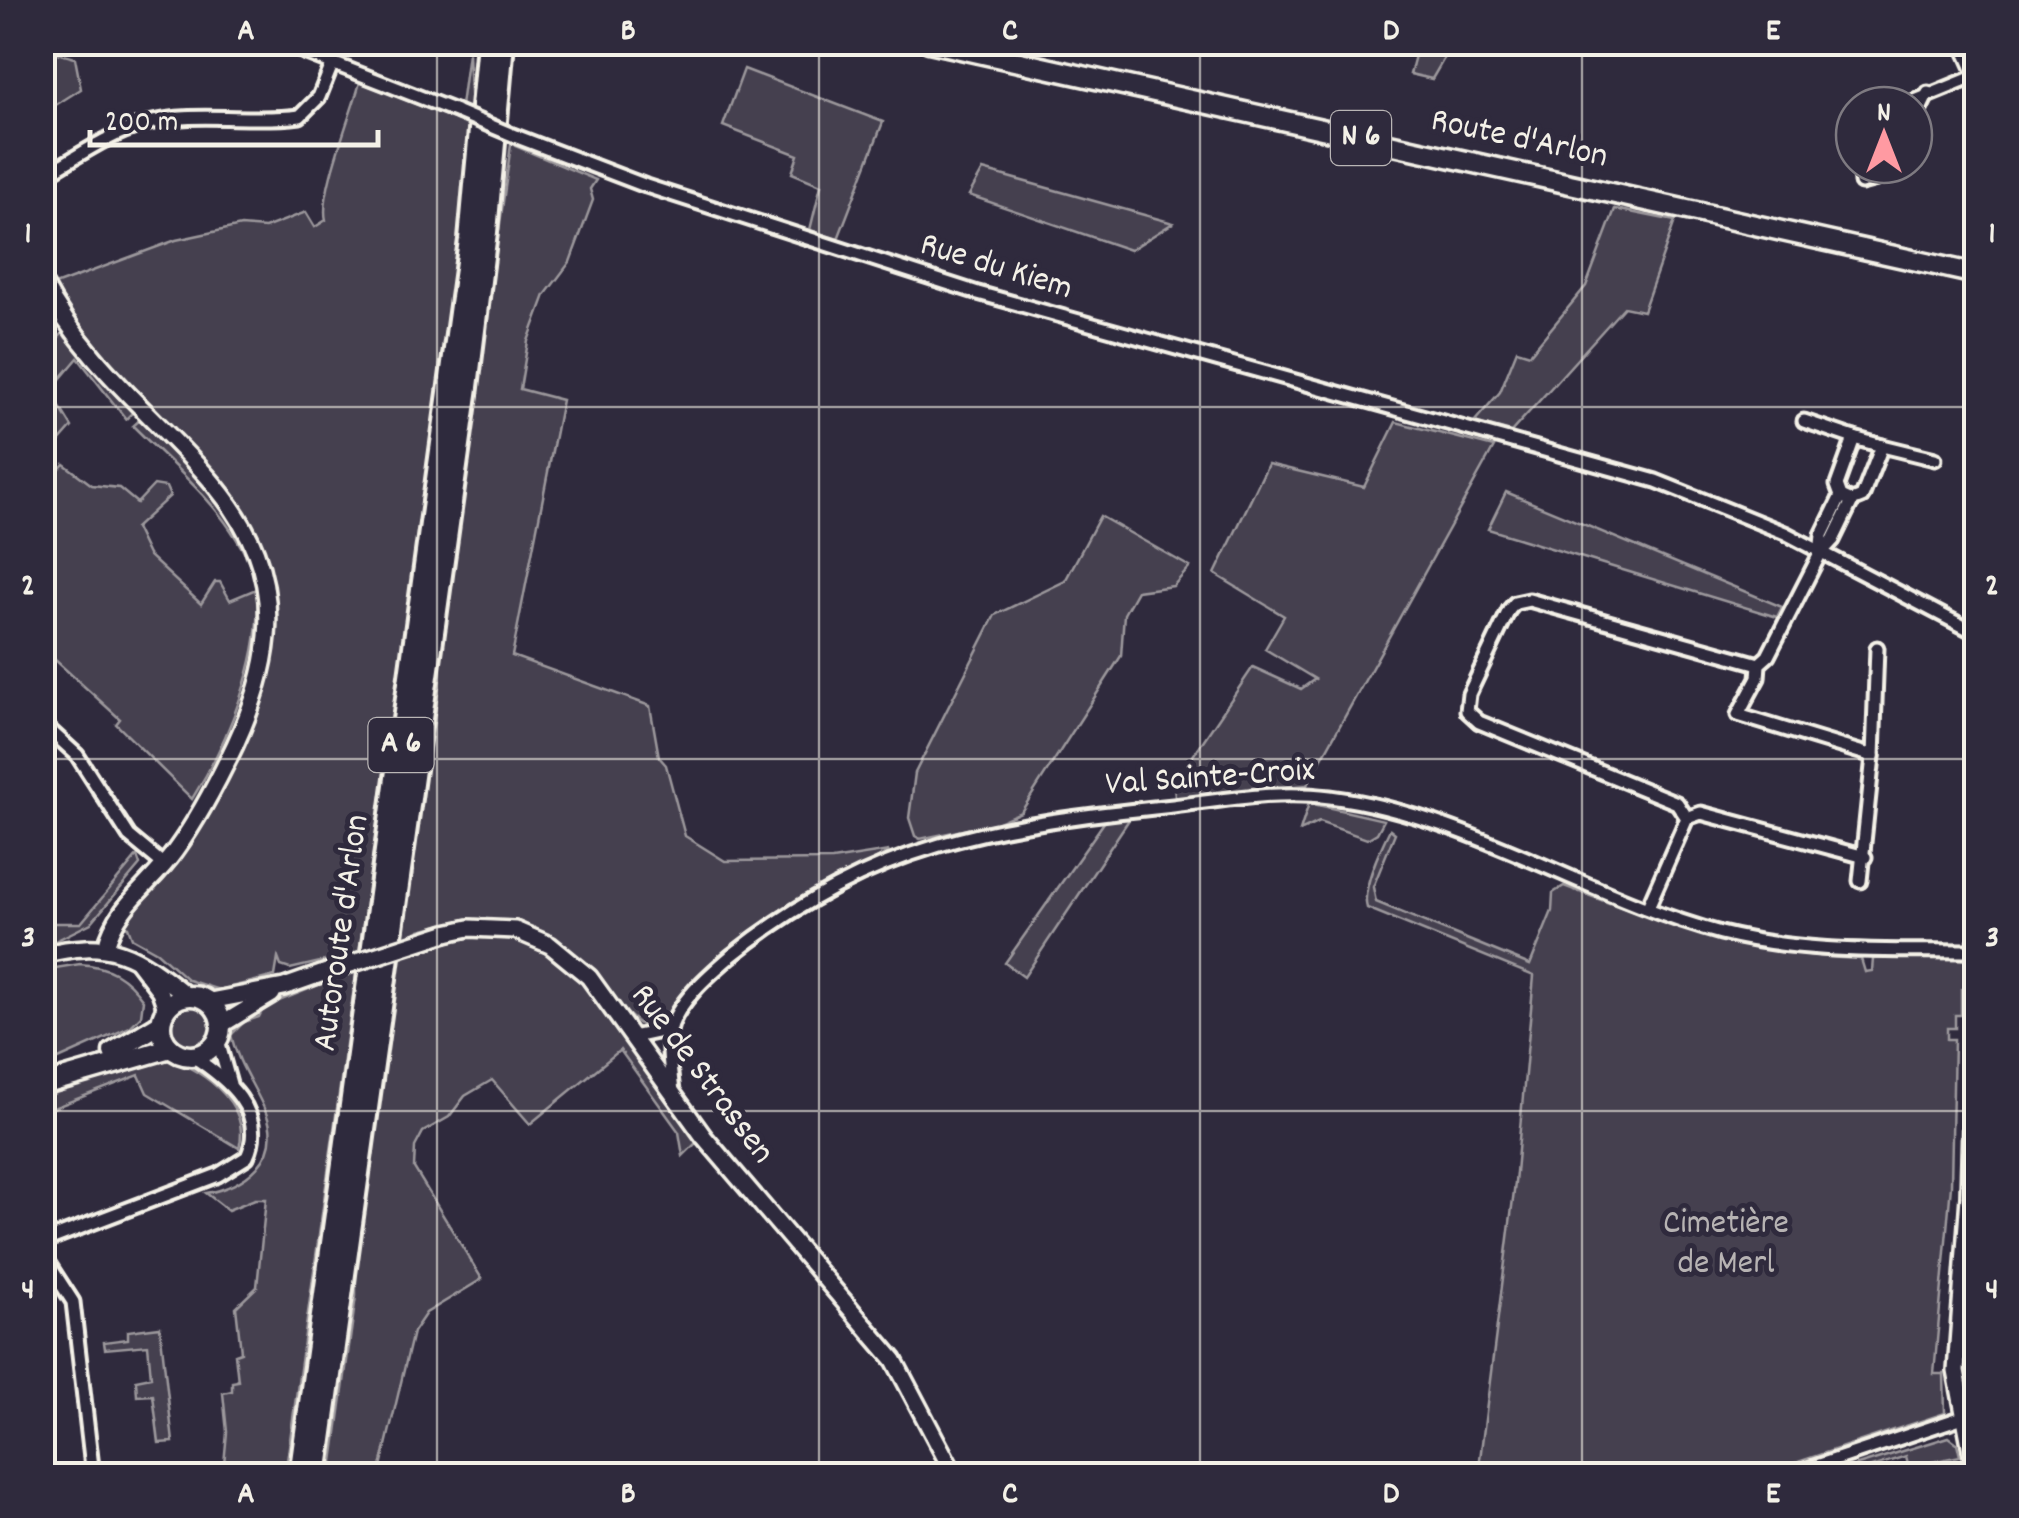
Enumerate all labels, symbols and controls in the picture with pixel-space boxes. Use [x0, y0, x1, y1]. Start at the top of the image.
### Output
text: A [237, 10, 255, 56]
text: B [620, 10, 636, 56]
text: C [1002, 10, 1018, 56]
text: D [1383, 10, 1400, 56]
text: E [1766, 10, 1781, 56]
scale bar [90, 85, 378, 147]
north arrow [1834, 85, 1934, 185]
text: N [1877, 95, 1891, 135]
street label: Route d'Arlon [1426, 97, 1612, 183]
text: 200 m [105, 103, 178, 146]
road number: N 6 [1331, 111, 1391, 165]
text: 1 [24, 213, 32, 259]
text: 1 [1988, 213, 1996, 259]
street label: Rue du Kiem [914, 221, 1078, 315]
text: 2 [21, 565, 35, 611]
text: 2 [1985, 565, 1999, 611]
road number: A 6 [368, 718, 434, 772]
street label: Val Sainte-Croix [1104, 747, 1316, 811]
street label: Autoroute d'Arlon [302, 812, 384, 1054]
text: 3 [21, 917, 35, 963]
text: 3 [1985, 917, 1999, 963]
street label: Rue de Strassen [617, 974, 785, 1176]
park label: Cimetière de Merl [1663, 1200, 1789, 1290]
text: 4 [21, 1269, 35, 1315]
text: 4 [1985, 1269, 1999, 1315]
text: A [237, 1473, 255, 1518]
text: B [620, 1473, 636, 1518]
text: C [1002, 1473, 1018, 1518]
text: D [1383, 1473, 1400, 1518]
text: E [1766, 1473, 1781, 1518]

